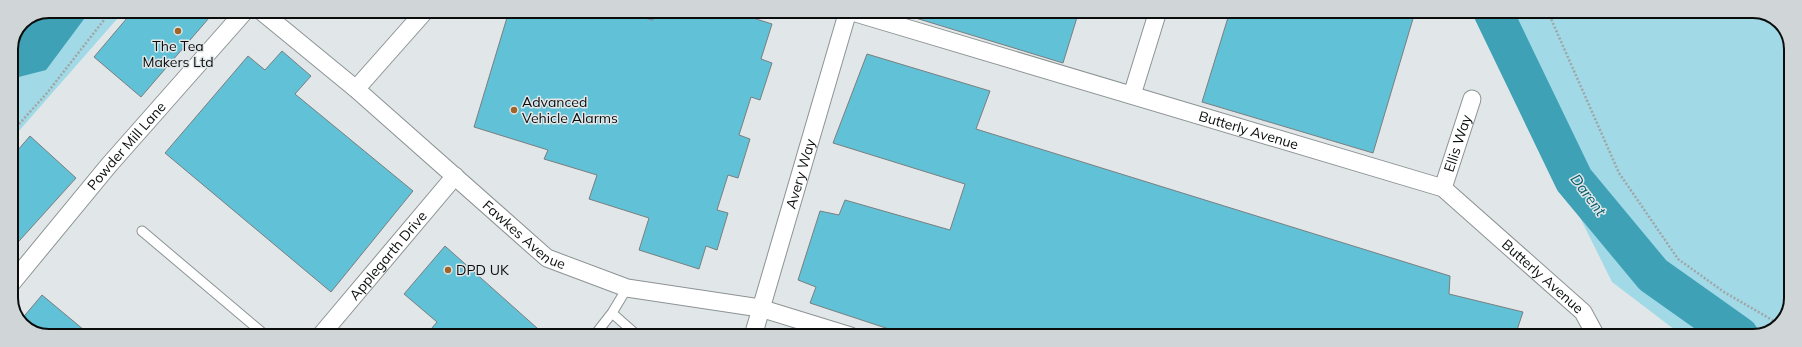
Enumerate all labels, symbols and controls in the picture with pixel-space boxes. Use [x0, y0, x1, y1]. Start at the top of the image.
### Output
marker: The Tea Makers Ltd [173, 26, 183, 36]
place label: The Tea Makers Ltd [142, 37, 214, 71]
place label: Advanced Vehicle Alarms [522, 93, 618, 127]
street label: Powder Mill Lane [83, 98, 170, 194]
marker: Advanced Vehicle Alarms [509, 105, 519, 115]
street label: Butterly Avenue [1197, 107, 1301, 153]
street label: Ellis Way [1440, 112, 1475, 174]
street label: Avery Way [782, 136, 819, 211]
water label: Darent [1566, 170, 1611, 220]
street label: Fawkes Avenue [479, 196, 568, 273]
street label: Applegarth Drive [345, 207, 431, 304]
street label: Butterly Avenue [1498, 235, 1587, 317]
place label: DPD UK [456, 261, 510, 279]
marker: DPD UK [443, 265, 453, 275]

